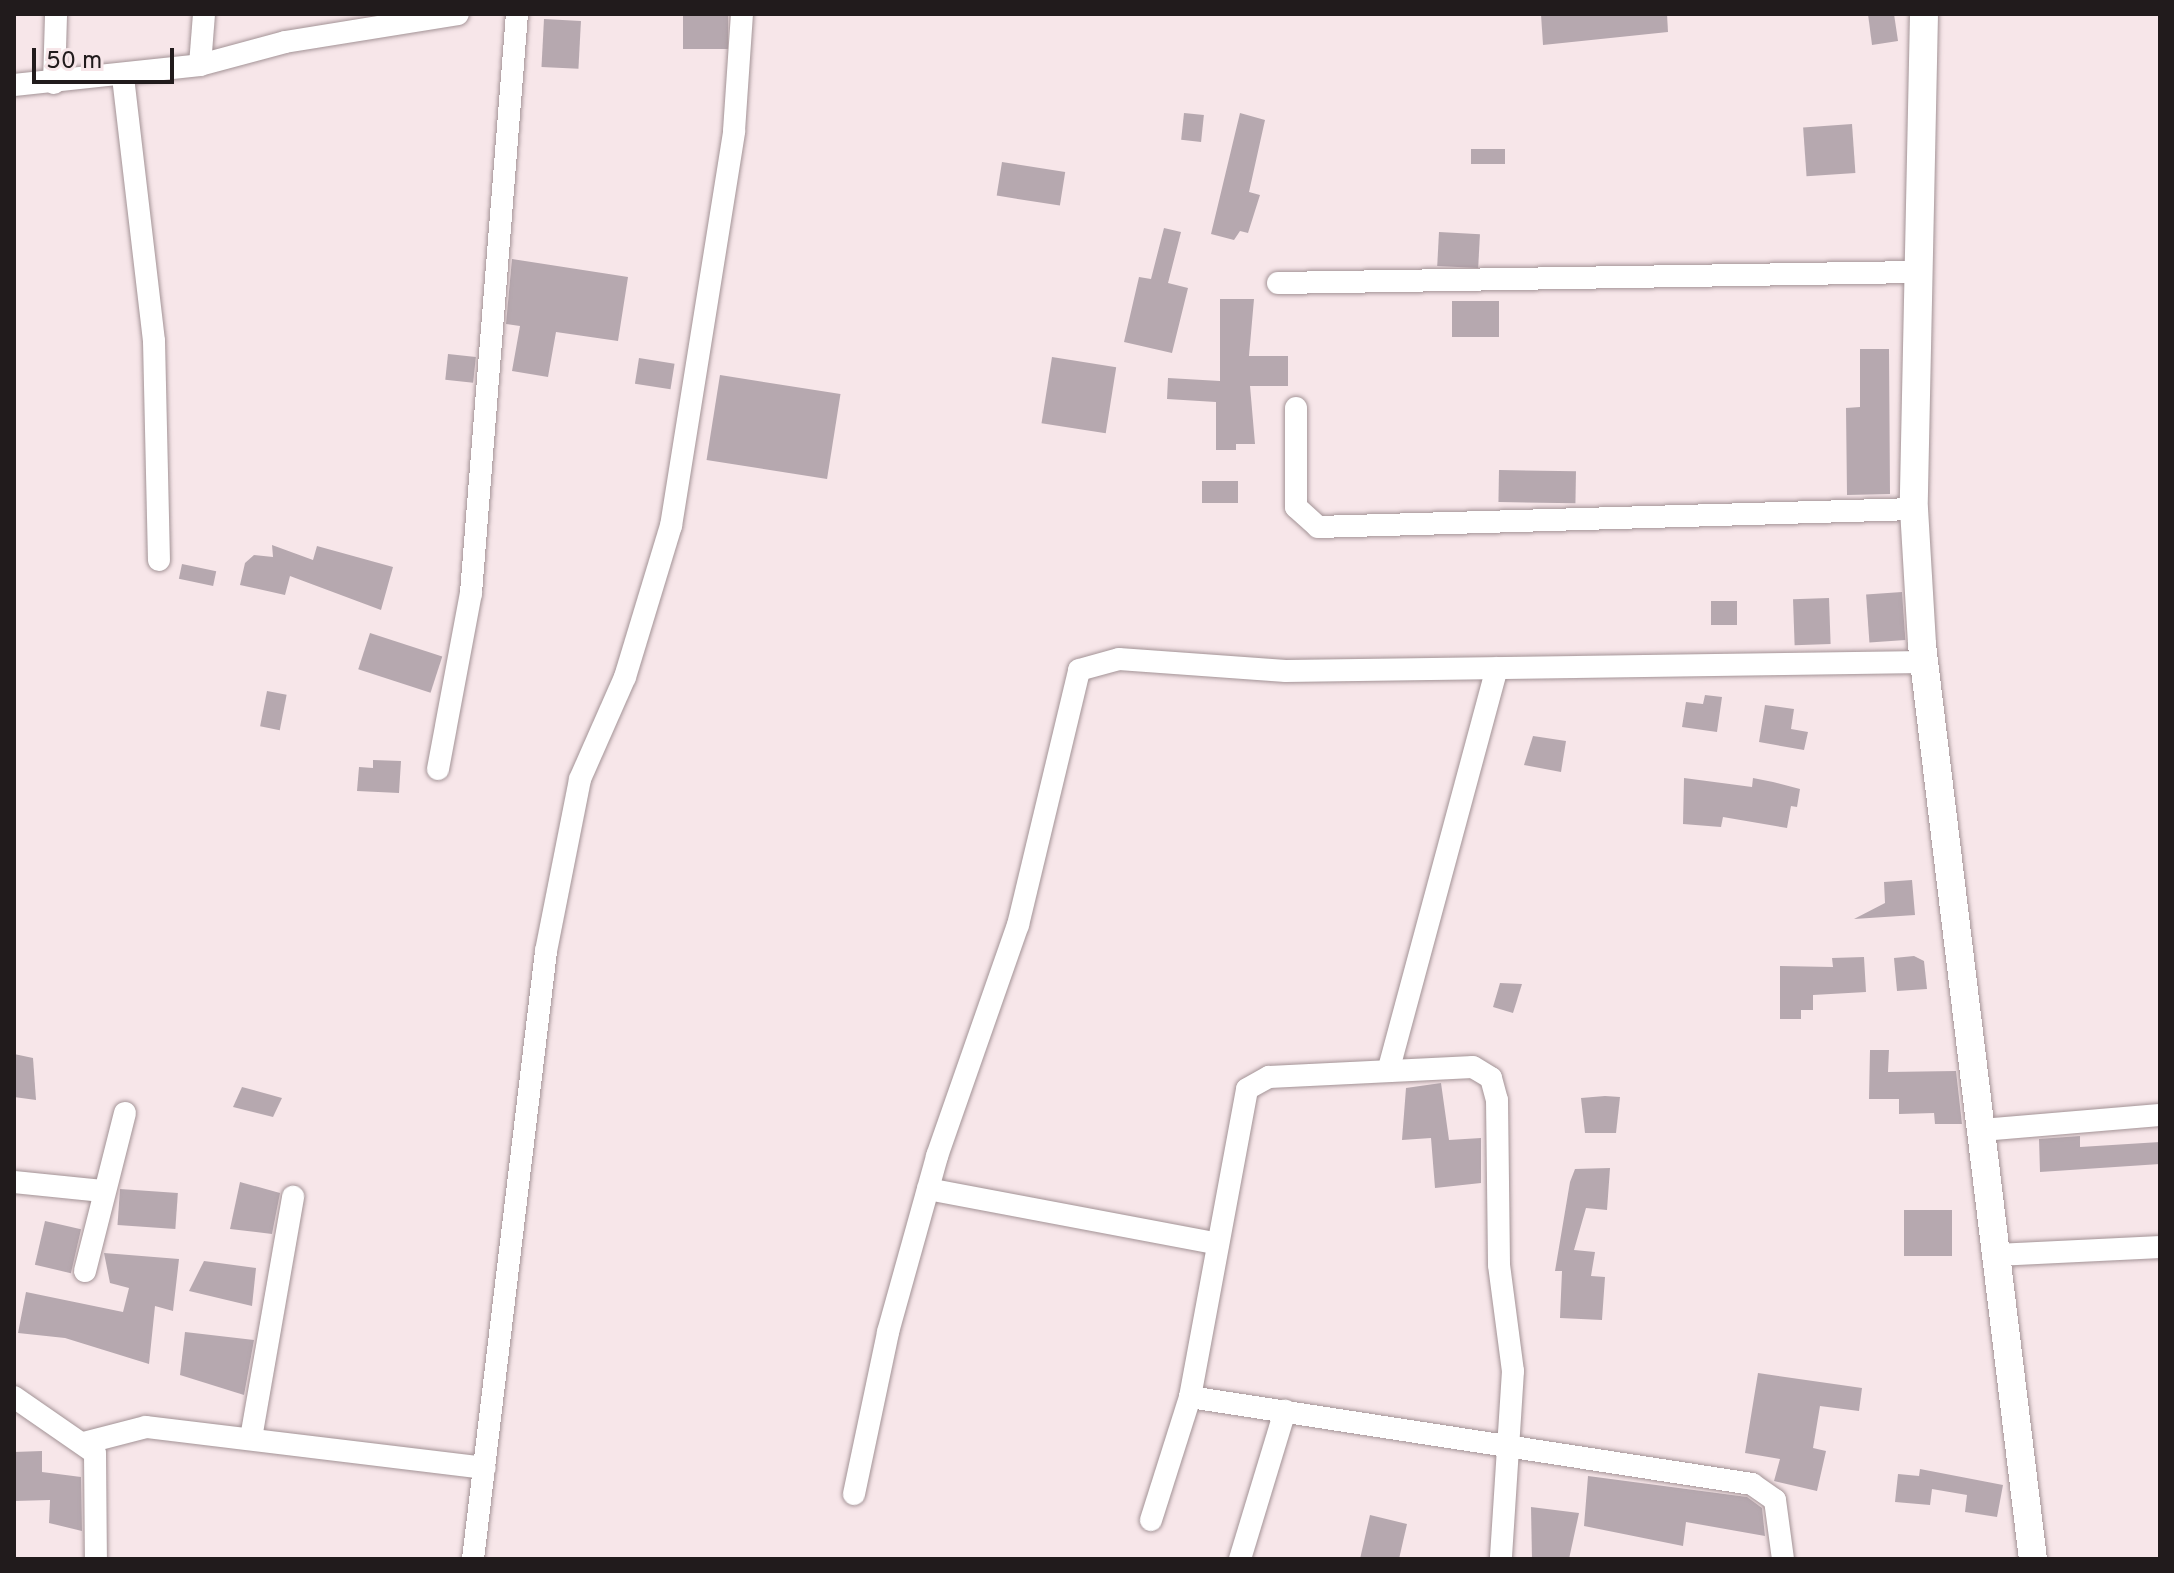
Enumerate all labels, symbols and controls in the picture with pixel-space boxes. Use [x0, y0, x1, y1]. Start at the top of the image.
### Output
scale bar [36, 32, 178, 82]
text: 50 m [46, 47, 102, 77]

